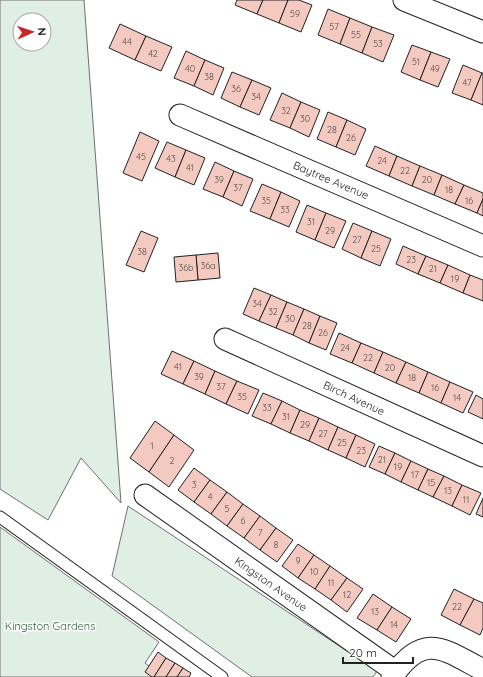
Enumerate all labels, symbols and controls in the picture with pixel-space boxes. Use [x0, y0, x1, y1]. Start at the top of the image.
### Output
house number: 59 [290, 8, 300, 19]
north arrow [12, 12, 52, 52]
house number: 57 [329, 21, 339, 32]
text: N [35, 27, 49, 36]
house number: 55 [351, 29, 361, 40]
house number: 44 [122, 36, 132, 47]
house number: 53 [373, 38, 383, 49]
house number: 42 [148, 48, 158, 59]
house number: 51 [412, 56, 420, 67]
house number: 40 [185, 63, 195, 74]
house number: 49 [430, 63, 440, 74]
house number: 38 [204, 71, 214, 82]
house number: 47 [462, 77, 472, 88]
house number: 36 [231, 83, 241, 94]
house number: 34 [251, 91, 261, 102]
house number: 32 [281, 105, 291, 116]
house number: 30 [300, 113, 310, 124]
house number: 28 [327, 124, 337, 135]
house number: 26 [346, 132, 356, 143]
house number: 45 [136, 151, 146, 162]
house number: 43 [166, 153, 176, 164]
house number: 24 [377, 155, 387, 166]
street label: Baytree Avenue [291, 158, 371, 202]
house number: 41 [186, 162, 194, 173]
house number: 22 [400, 165, 410, 176]
house number: 39 [214, 174, 224, 185]
house number: 20 [422, 174, 432, 185]
house number: 37 [233, 182, 243, 193]
house number: 18 [445, 184, 453, 195]
house number: 35 [261, 195, 271, 206]
house number: 16 [465, 195, 473, 206]
house number: 33 [280, 204, 290, 215]
house number: 31 [307, 216, 315, 227]
house number: 29 [325, 225, 335, 236]
house number: 27 [352, 234, 362, 245]
house number: 25 [371, 243, 381, 254]
house number: 38 [137, 246, 147, 257]
house number: 23 [406, 254, 416, 265]
house number: 36a [200, 260, 216, 271]
house number: 36b [178, 262, 194, 273]
house number: 21 [429, 263, 437, 274]
house number: 19 [451, 273, 459, 284]
house number: 34 [252, 298, 262, 309]
house number: 32 [268, 306, 278, 317]
house number: 30 [285, 313, 295, 324]
house number: 28 [302, 320, 312, 331]
house number: 26 [318, 327, 328, 338]
house number: 24 [340, 342, 350, 353]
house number: 22 [363, 352, 373, 363]
house number: 41 [174, 361, 182, 372]
house number: 20 [385, 362, 395, 373]
house number: 39 [194, 371, 204, 382]
house number: 18 [408, 372, 416, 383]
street label: Birch Avenue [321, 378, 387, 418]
house number: 37 [216, 381, 226, 392]
house number: 16 [431, 382, 439, 393]
house number: 35 [237, 391, 247, 402]
house number: 14 [453, 392, 461, 403]
house number: 33 [262, 402, 272, 413]
house number: 31 [282, 411, 290, 422]
house number: 29 [300, 419, 310, 430]
house number: 27 [318, 428, 328, 439]
house number: 25 [337, 437, 347, 448]
house number: 1 [150, 440, 154, 451]
house number: 23 [356, 445, 366, 456]
house number: 21 [378, 454, 386, 465]
house number: 2 [170, 455, 175, 466]
house number: 19 [394, 461, 402, 472]
house number: 17 [411, 469, 419, 480]
house number: 15 [427, 477, 435, 488]
house number: 3 [192, 479, 197, 490]
house number: 13 [444, 485, 452, 496]
house number: 4 [208, 491, 213, 502]
house number: 11 [463, 494, 469, 505]
house number: 5 [225, 503, 230, 514]
house number: 6 [241, 515, 246, 526]
house number: 7 [258, 527, 263, 538]
house number: 8 [274, 539, 279, 550]
street label: Kingston Avenue [232, 554, 310, 614]
house number: 9 [295, 555, 301, 566]
house number: 10 [310, 566, 318, 577]
house number: 11 [328, 577, 334, 588]
house number: 12 [343, 589, 351, 600]
house number: 22 [452, 601, 462, 612]
house number: 13 [371, 606, 379, 617]
park label: Kingston Gardens [5, 619, 95, 633]
house number: 14 [390, 619, 398, 630]
scale bar [343, 639, 413, 665]
text: 20 m [349, 645, 377, 660]

